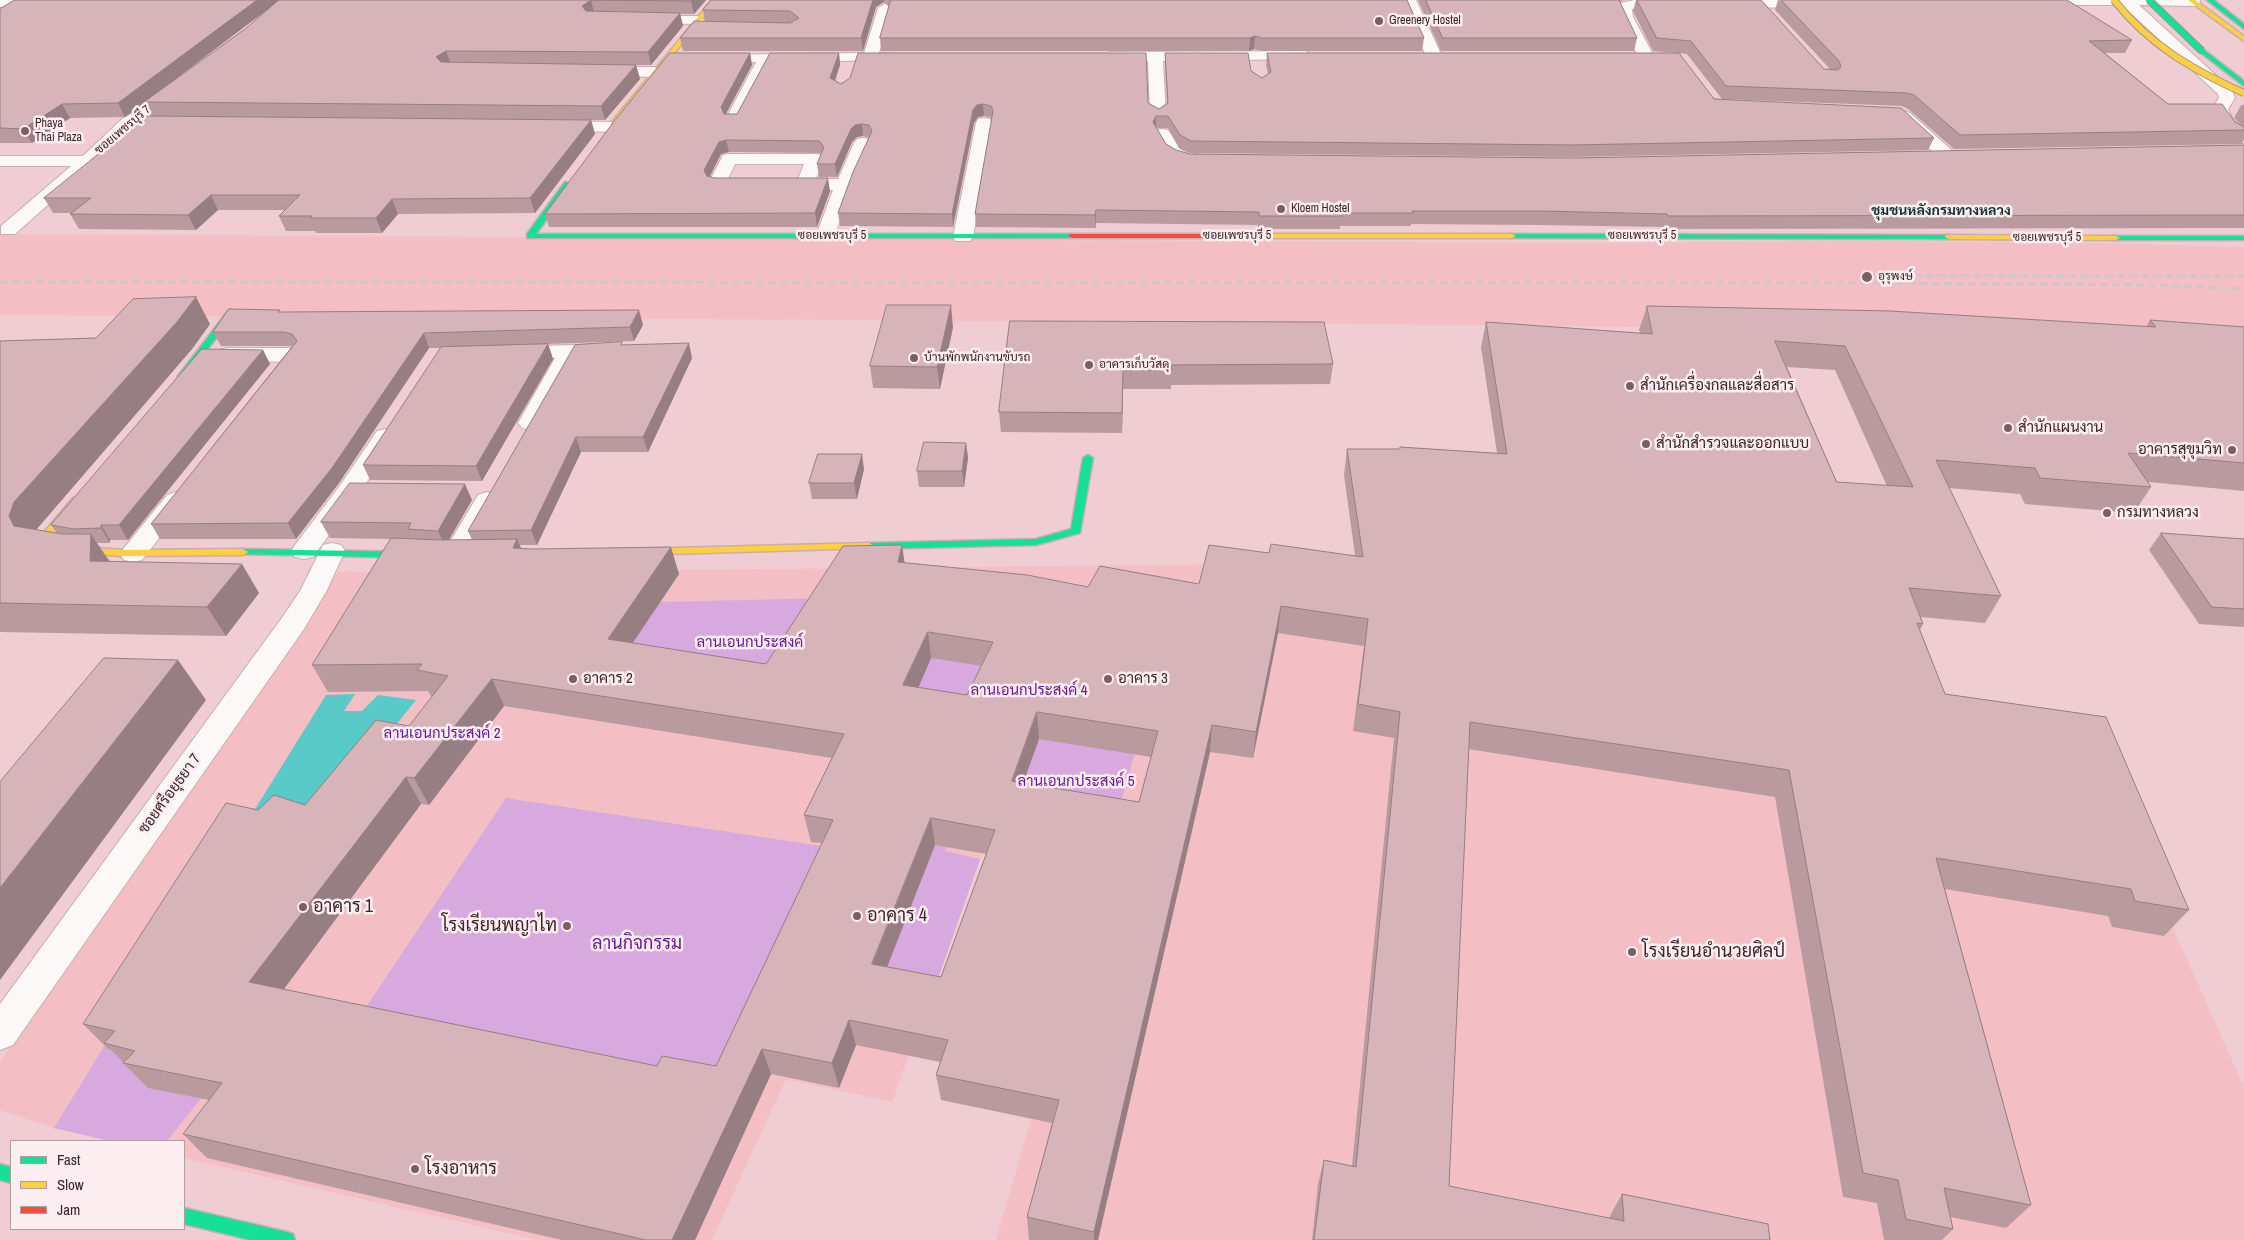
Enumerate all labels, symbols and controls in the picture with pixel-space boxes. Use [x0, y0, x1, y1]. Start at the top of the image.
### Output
place label: Greenery Hostel [1389, 14, 1461, 28]
marker: Greenery Hostel [1373, 15, 1385, 27]
street label: ซอยเพชรบุรี 7 [92, 102, 154, 158]
place label: Phaya Thai Plaza [35, 117, 82, 145]
marker: Phaya Thai Plaza [19, 125, 31, 137]
place label: Kloem Hostel [1291, 202, 1350, 216]
marker: Kloem Hostel [1275, 203, 1287, 215]
district label: ชุมชนหลังกรมทางหลวง [1871, 203, 2011, 219]
street label: ซอยเพชรบุรี 5 [798, 229, 866, 243]
street label: ซอยเพชรบุรี 5 [1203, 229, 1271, 243]
street label: ซอยเพชรบุรี 5 [1608, 229, 1676, 243]
street label: ซอยเพชรบุรี 5 [2013, 231, 2081, 245]
marker: อุรุพงษ์ [1860, 270, 1874, 284]
place label: อุรุพงษ์ [1878, 270, 1913, 284]
place label: บ้านพักพนักงานขับรถ [924, 351, 1031, 365]
marker: บ้านพักพนักงานขับรถ [908, 352, 920, 364]
place label: อาคารเก็บวัสดุ [1099, 358, 1169, 372]
marker: อาคารเก็บวัสดุ [1083, 359, 1095, 371]
place label: สำนักเครื่องกลและสื่อสาร [1640, 377, 1794, 395]
marker: สำนักเครื่องกลและสื่อสาร [1624, 380, 1636, 392]
place label: สำนักแผนงาน [2018, 419, 2103, 437]
marker: สำนักแผนงาน [2002, 422, 2014, 434]
place label: สำนักสำรวจและออกแบบ [1656, 435, 1809, 453]
marker: สำนักสำรวจและออกแบบ [1640, 438, 1652, 450]
place label: อาคารสุขุมวิท [2138, 441, 2222, 459]
marker: อาคารสุขุมวิท [2226, 444, 2238, 456]
place label: กรมทางหลวง [2117, 504, 2199, 522]
marker: กรมทางหลวง [2101, 507, 2113, 519]
park label: ลานเอนกประสงค์ [697, 634, 803, 652]
place label: อาคาร 2 [583, 670, 633, 688]
place label: อาคาร 3 [1118, 670, 1168, 688]
marker: อาคาร 2 [567, 673, 579, 685]
marker: อาคาร 3 [1102, 673, 1114, 685]
park label: ลานเอนกประสงค์ 4 [970, 682, 1088, 700]
park label: ลานเอนกประสงค์ 2 [383, 725, 501, 743]
street label: ซอยศรีอยุธยา 7 [135, 750, 205, 838]
park label: ลานเอนกประสงค์ 5 [1017, 773, 1135, 791]
place label: อาคาร 1 [313, 896, 373, 918]
marker: อาคาร 1 [297, 901, 309, 913]
place label: อาคาร 4 [867, 905, 927, 927]
marker: อาคาร 4 [851, 910, 863, 922]
place label: โรงเรียนพญาไท [442, 915, 557, 937]
marker: โรงเรียนพญาไท [561, 920, 573, 932]
park label: ลานกิจกรรม [592, 933, 682, 955]
place label: โรงเรียนอำนวยศิลป์ [1642, 941, 1785, 963]
marker: โรงเรียนอำนวยศิลป์ [1626, 946, 1638, 958]
legend [10, 1140, 185, 1230]
text: Fast [57, 1149, 80, 1170]
place label: โรงอาหาร [425, 1158, 497, 1180]
marker: โรงอาหาร [409, 1163, 421, 1175]
text: Slow [57, 1174, 84, 1195]
text: Jam [57, 1199, 80, 1220]

